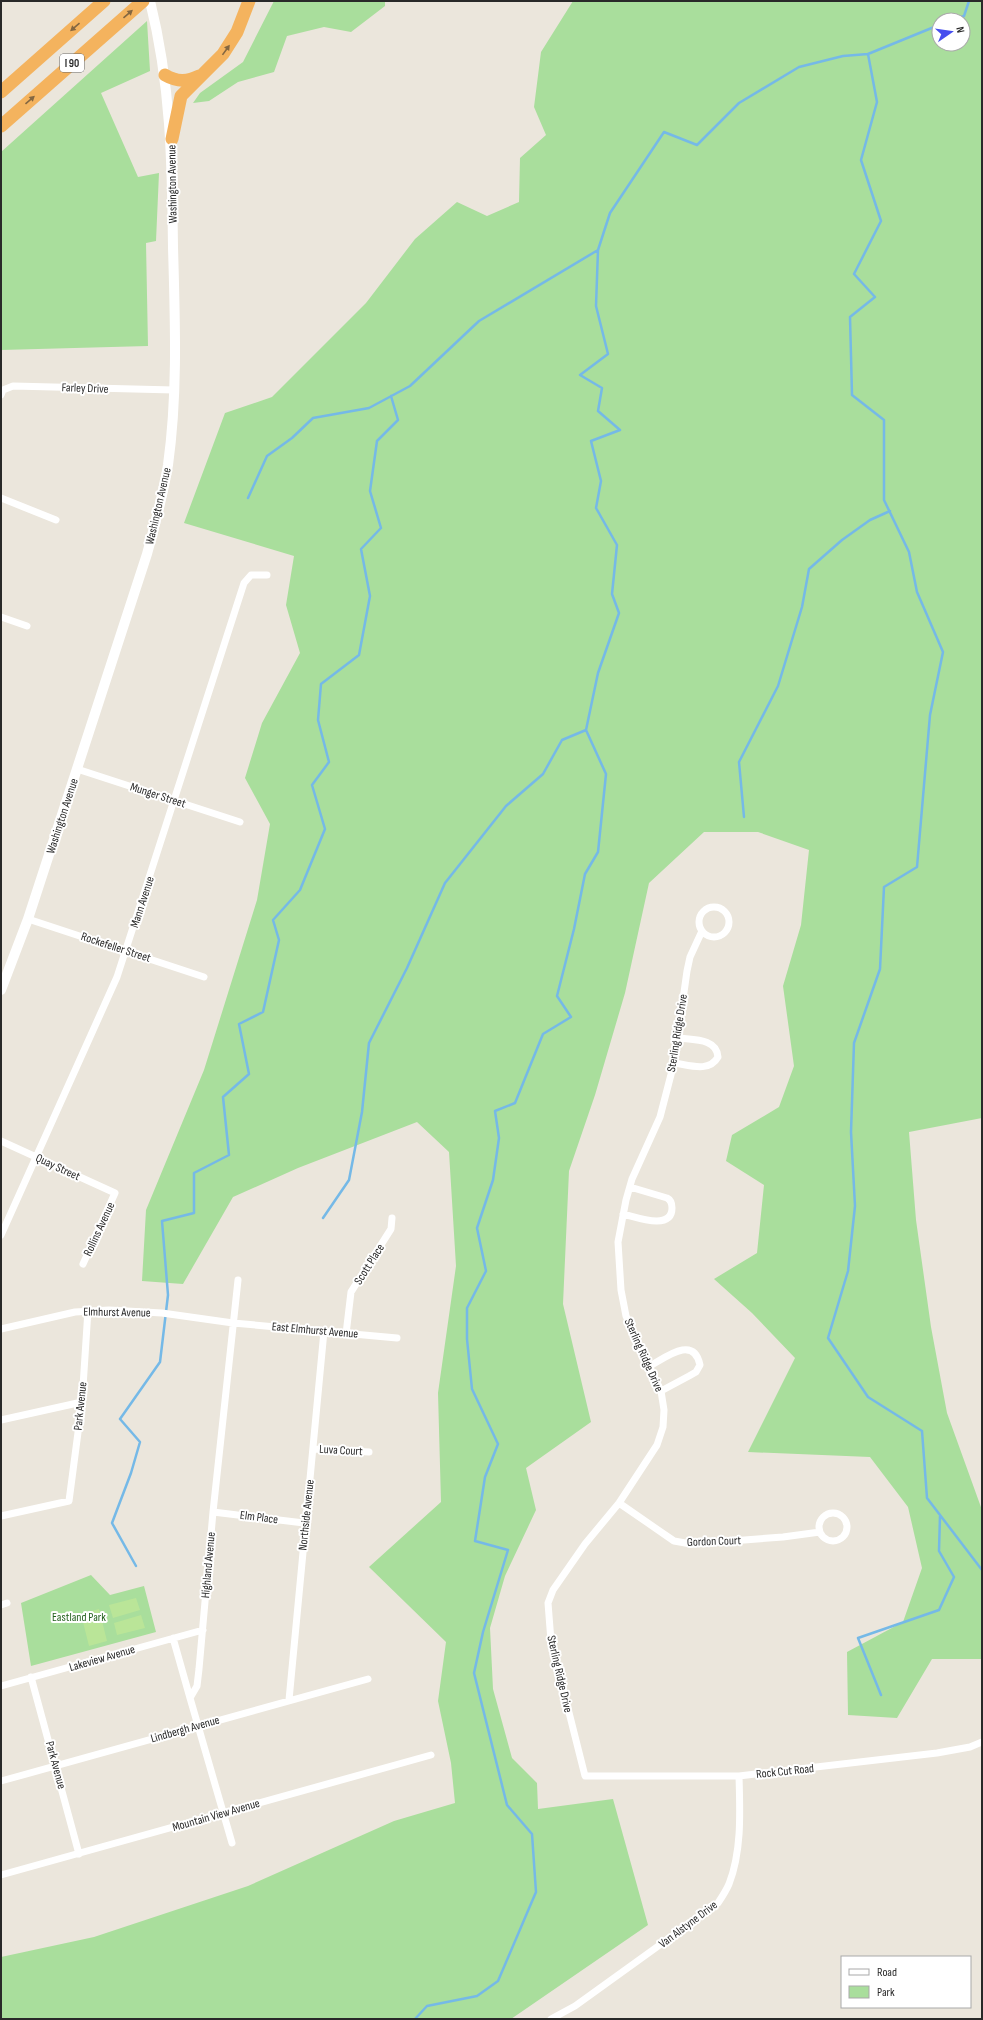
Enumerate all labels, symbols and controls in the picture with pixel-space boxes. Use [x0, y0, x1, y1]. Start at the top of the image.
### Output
one-way arrow [123, 10, 133, 19]
north arrow [931, 12, 971, 52]
one-way arrow [70, 22, 80, 31]
text: N [953, 26, 967, 34]
one-way arrow [222, 44, 230, 55]
road number: I 90 [60, 54, 84, 72]
one-way arrow [26, 96, 35, 105]
street label: Washington Avenue [164, 144, 181, 223]
street label: Farley Drive [61, 380, 109, 397]
street label: Washington Avenue [142, 466, 175, 546]
street label: Washington Avenue [43, 776, 82, 856]
street label: Munger Street [128, 779, 188, 812]
street label: Mann Avenue [127, 874, 158, 930]
street label: Rockefeller Street [79, 929, 153, 966]
street label: Sterling Ridge Drive [664, 993, 691, 1073]
street label: Quay Street [33, 1151, 83, 1184]
street label: Rollins Avenue [80, 1200, 119, 1259]
street label: Scott Place [351, 1241, 388, 1288]
street label: Elmhurst Avenue [83, 1304, 151, 1321]
street label: Sterling Ridge Drive [621, 1316, 666, 1394]
street label: East Elmhurst Avenue [271, 1319, 359, 1342]
street label: Park Avenue [70, 1381, 91, 1431]
street label: Luva Court [319, 1442, 363, 1459]
street label: Northside Avenue [295, 1479, 318, 1551]
street label: Elm Place [239, 1508, 279, 1527]
street label: Highland Avenue [198, 1531, 219, 1599]
street label: Gordon Court [687, 1533, 742, 1550]
park label: Eastland Park [52, 1610, 106, 1625]
street label: Sterling Ridge Drive [543, 1634, 576, 1714]
street label: Lakeview Avenue [67, 1642, 137, 1675]
street label: Lindbergh Avenue [149, 1712, 221, 1746]
street label: Park Avenue [42, 1740, 69, 1791]
street label: Rock Cut Road [755, 1761, 815, 1782]
street label: Mountain View Avenue [171, 1796, 262, 1835]
street label: Van Alstyne Drive [656, 1897, 721, 1951]
legend [841, 1956, 971, 2008]
text: Road [877, 1965, 897, 1980]
text: Park [877, 1985, 895, 2000]

